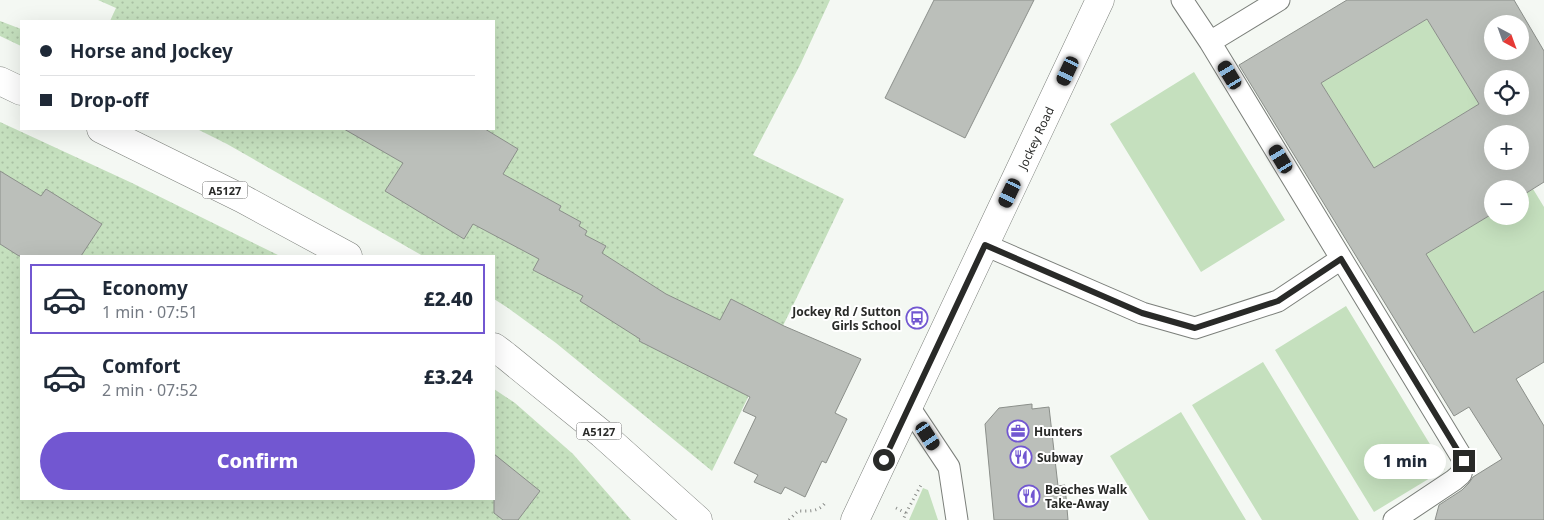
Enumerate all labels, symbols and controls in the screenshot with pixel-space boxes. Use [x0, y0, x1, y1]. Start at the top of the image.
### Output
north arrow [1484, 15, 1529, 60]
map controls [1484, 15, 1529, 225]
text: Horse and Jockey [70, 38, 233, 64]
car [1054, 54, 1081, 88]
car [1215, 58, 1244, 92]
button: locate [1484, 70, 1529, 115]
text: Drop-off [70, 87, 149, 113]
street label: Jockey Road [1014, 104, 1058, 173]
button: + [1484, 125, 1529, 170]
car [1266, 142, 1295, 176]
car [996, 176, 1023, 210]
button: − [1484, 180, 1529, 225]
road number: A5127 [202, 182, 248, 198]
text: Economy [102, 275, 188, 301]
icon: car [42, 277, 87, 322]
text: £2.40 [424, 286, 473, 312]
text: 1 min · 07:51 [102, 301, 198, 323]
place label: Jockey Rd / Sutton Girls School [791, 303, 901, 334]
bus stop icon: Jockey Rd / Sutton Girls School [905, 306, 929, 330]
text: Comfort [102, 353, 181, 379]
icon: car [42, 355, 87, 400]
text: £3.24 [424, 364, 473, 390]
text: 2 min · 07:52 [102, 379, 198, 401]
car [913, 419, 942, 453]
office icon: Hunters [1006, 419, 1030, 443]
road number: A5127 [576, 422, 622, 440]
place label: Hunters [1034, 423, 1083, 440]
button: Confirm [40, 432, 475, 490]
callout: 1 min [1364, 444, 1446, 478]
restaurant icon: Subway [1009, 445, 1033, 469]
route start [873, 449, 895, 471]
place label: Subway [1037, 449, 1083, 466]
text: 1 min [1383, 450, 1427, 472]
route end [1453, 450, 1475, 472]
place label: Beeches Walk Take-Away [1045, 481, 1128, 512]
restaurant icon: Beeches Walk Take-Away [1017, 484, 1041, 508]

